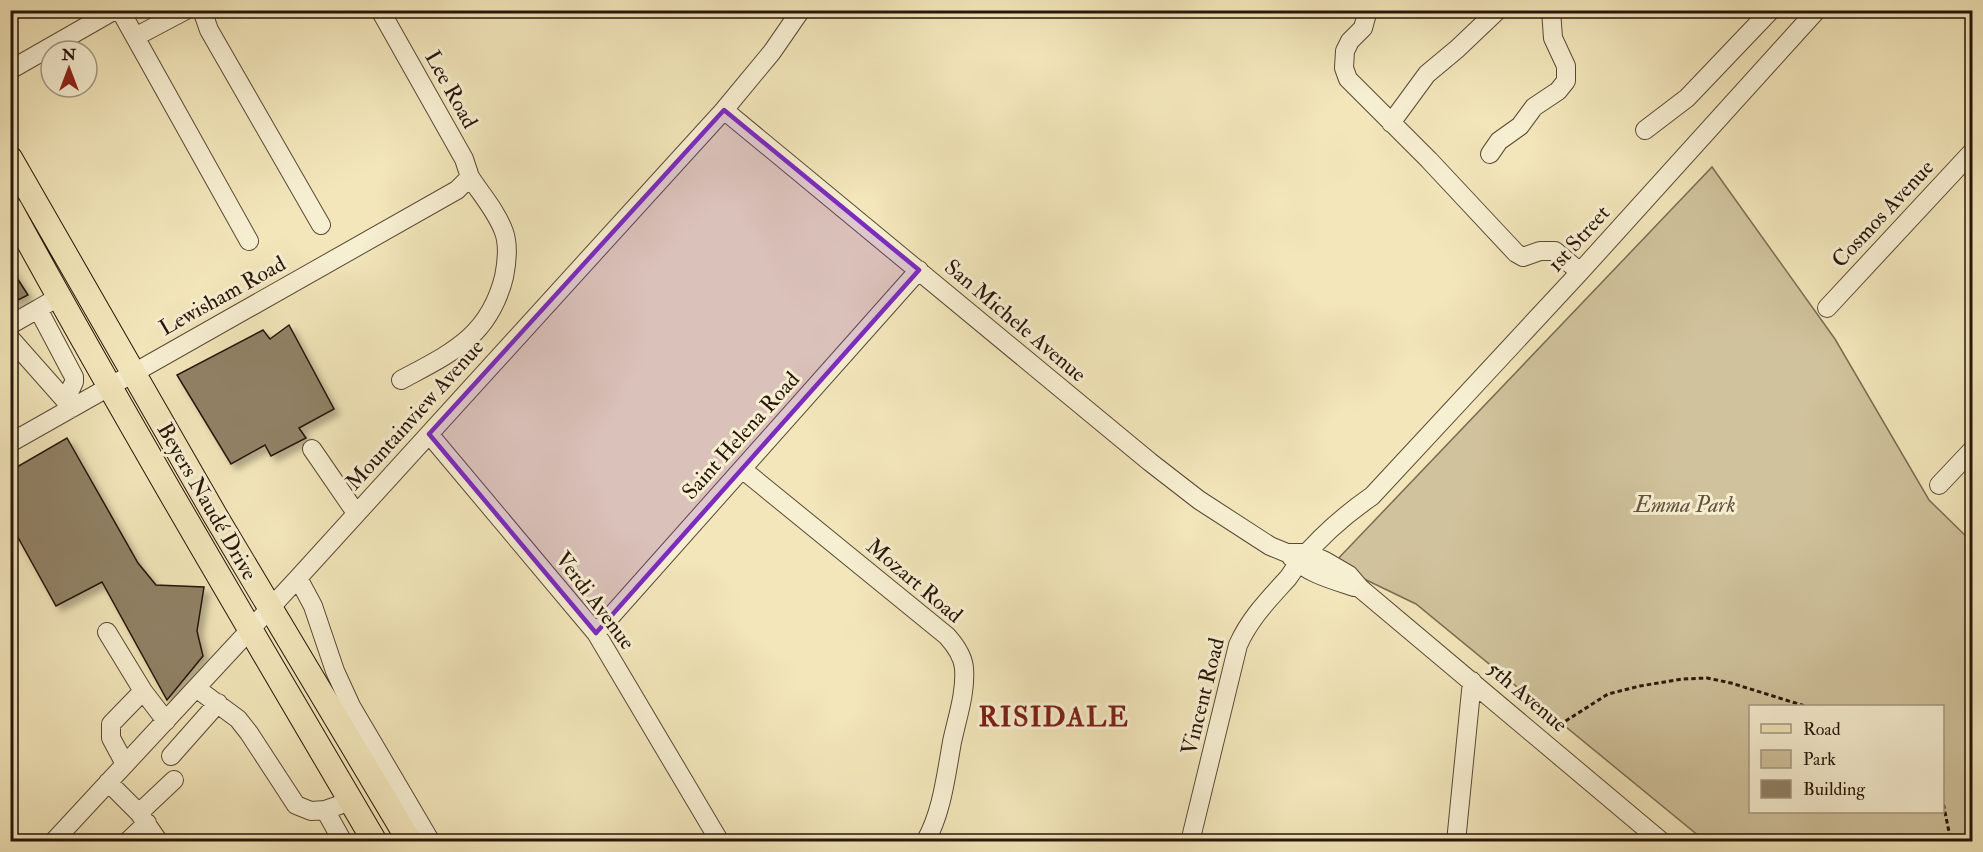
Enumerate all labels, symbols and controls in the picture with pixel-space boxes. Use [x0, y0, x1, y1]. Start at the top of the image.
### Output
north arrow [39, 39, 99, 99]
text: N [61, 45, 77, 65]
street label: Lee Road [418, 46, 484, 134]
street label: Cosmos Avenue [1826, 154, 1940, 274]
street label: 1st Street [1542, 200, 1616, 278]
street label: Lewisham Road [154, 250, 291, 342]
street label: San Michele Avenue [939, 253, 1092, 388]
street label: Mountainview Avenue [340, 333, 490, 496]
street label: Saint Helena Road [676, 366, 806, 506]
street label: Beyers Naudé Drive [151, 418, 264, 585]
park label: Emma Park [1632, 491, 1736, 519]
street label: Mozart Road [861, 532, 968, 629]
street label: Verdi Avenue [549, 546, 641, 655]
street label: Vincent Road [1175, 635, 1231, 758]
street label: 5th Avenue [1481, 655, 1573, 739]
district label: RISIDALE [979, 700, 1129, 735]
legend [1749, 705, 1944, 813]
text: Road [1803, 718, 1841, 741]
text: Park [1803, 748, 1836, 771]
text: Building [1803, 778, 1866, 801]

